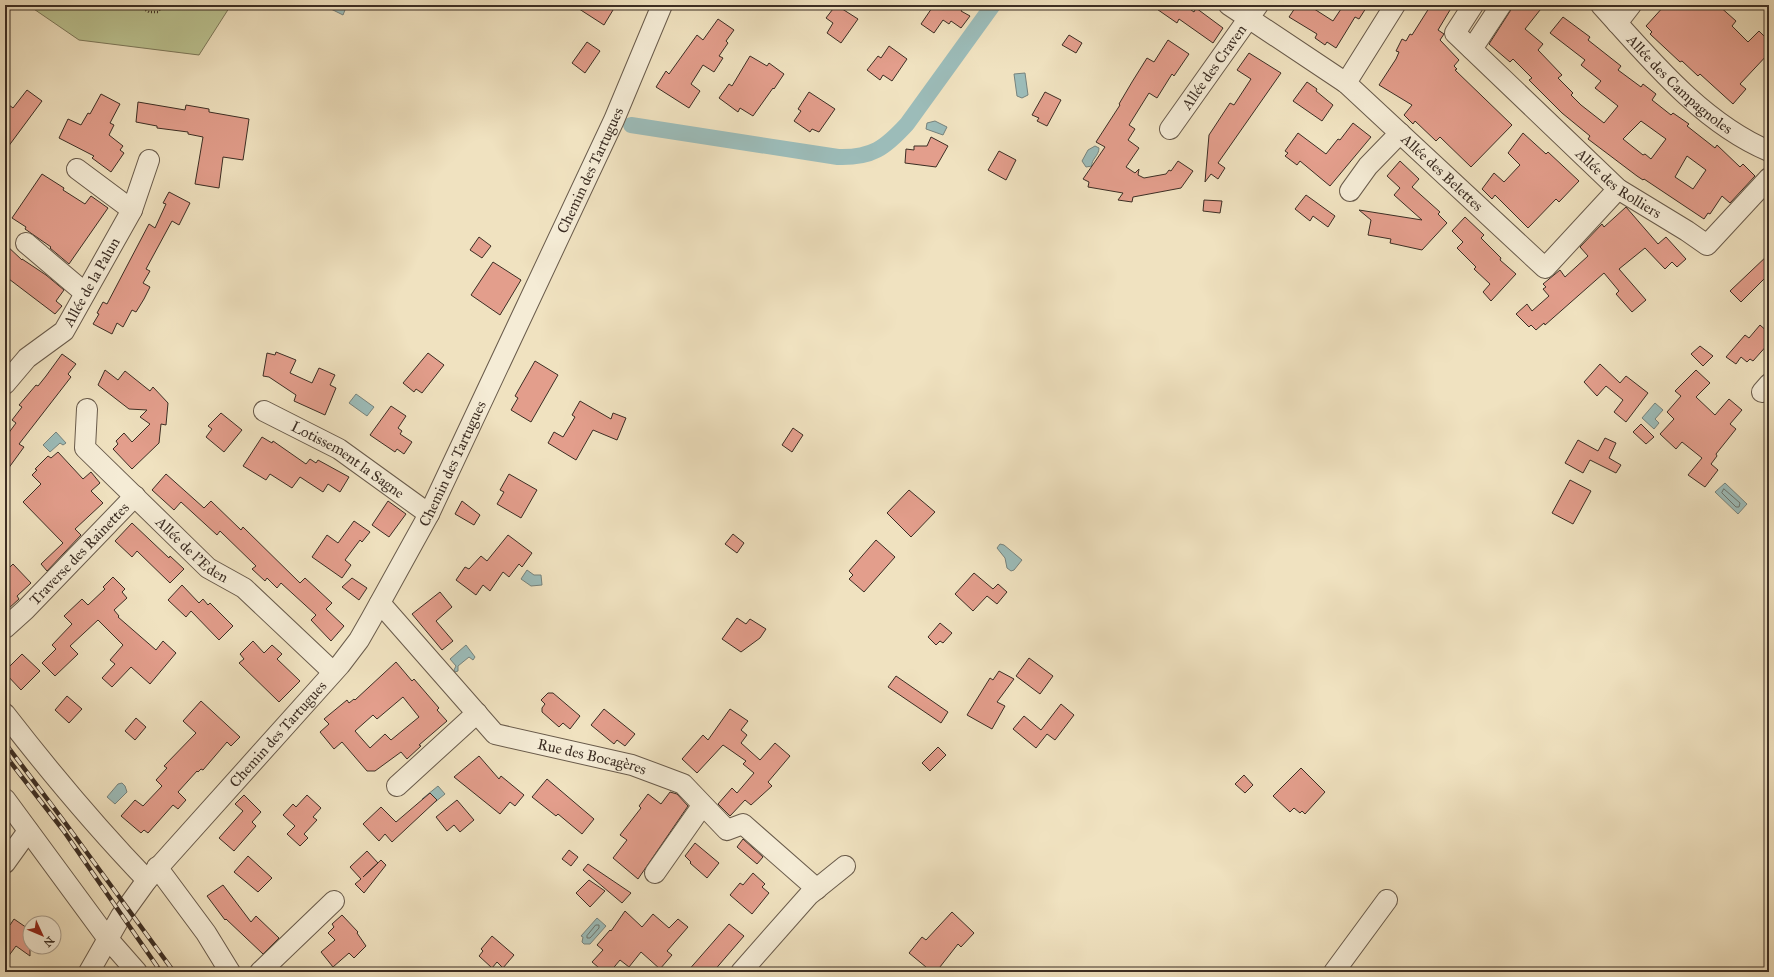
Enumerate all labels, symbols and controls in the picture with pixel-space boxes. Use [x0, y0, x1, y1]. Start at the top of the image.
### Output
street label: Allée des Craven [1177, 21, 1250, 114]
street label: Allée des Campagnoles [1622, 30, 1736, 138]
street label: Chemin des Tartugues [553, 105, 627, 236]
street label: Allée des Belettes [1397, 129, 1487, 215]
street label: Allée des Rolliers [1571, 144, 1665, 222]
street label: Allée de la Palun [59, 234, 124, 331]
street label: Chemin des Tartugues [415, 398, 490, 530]
street label: Lotissement la Sagne [288, 417, 408, 502]
street label: Traverse des Rainettes [26, 499, 133, 609]
street label: Allée de l'Eden [151, 512, 231, 586]
street label: Chemin des Tartugues [226, 677, 330, 791]
street label: Rue des Bocagères [536, 735, 649, 779]
north arrow [22, 915, 62, 955]
text: N [40, 934, 57, 950]

